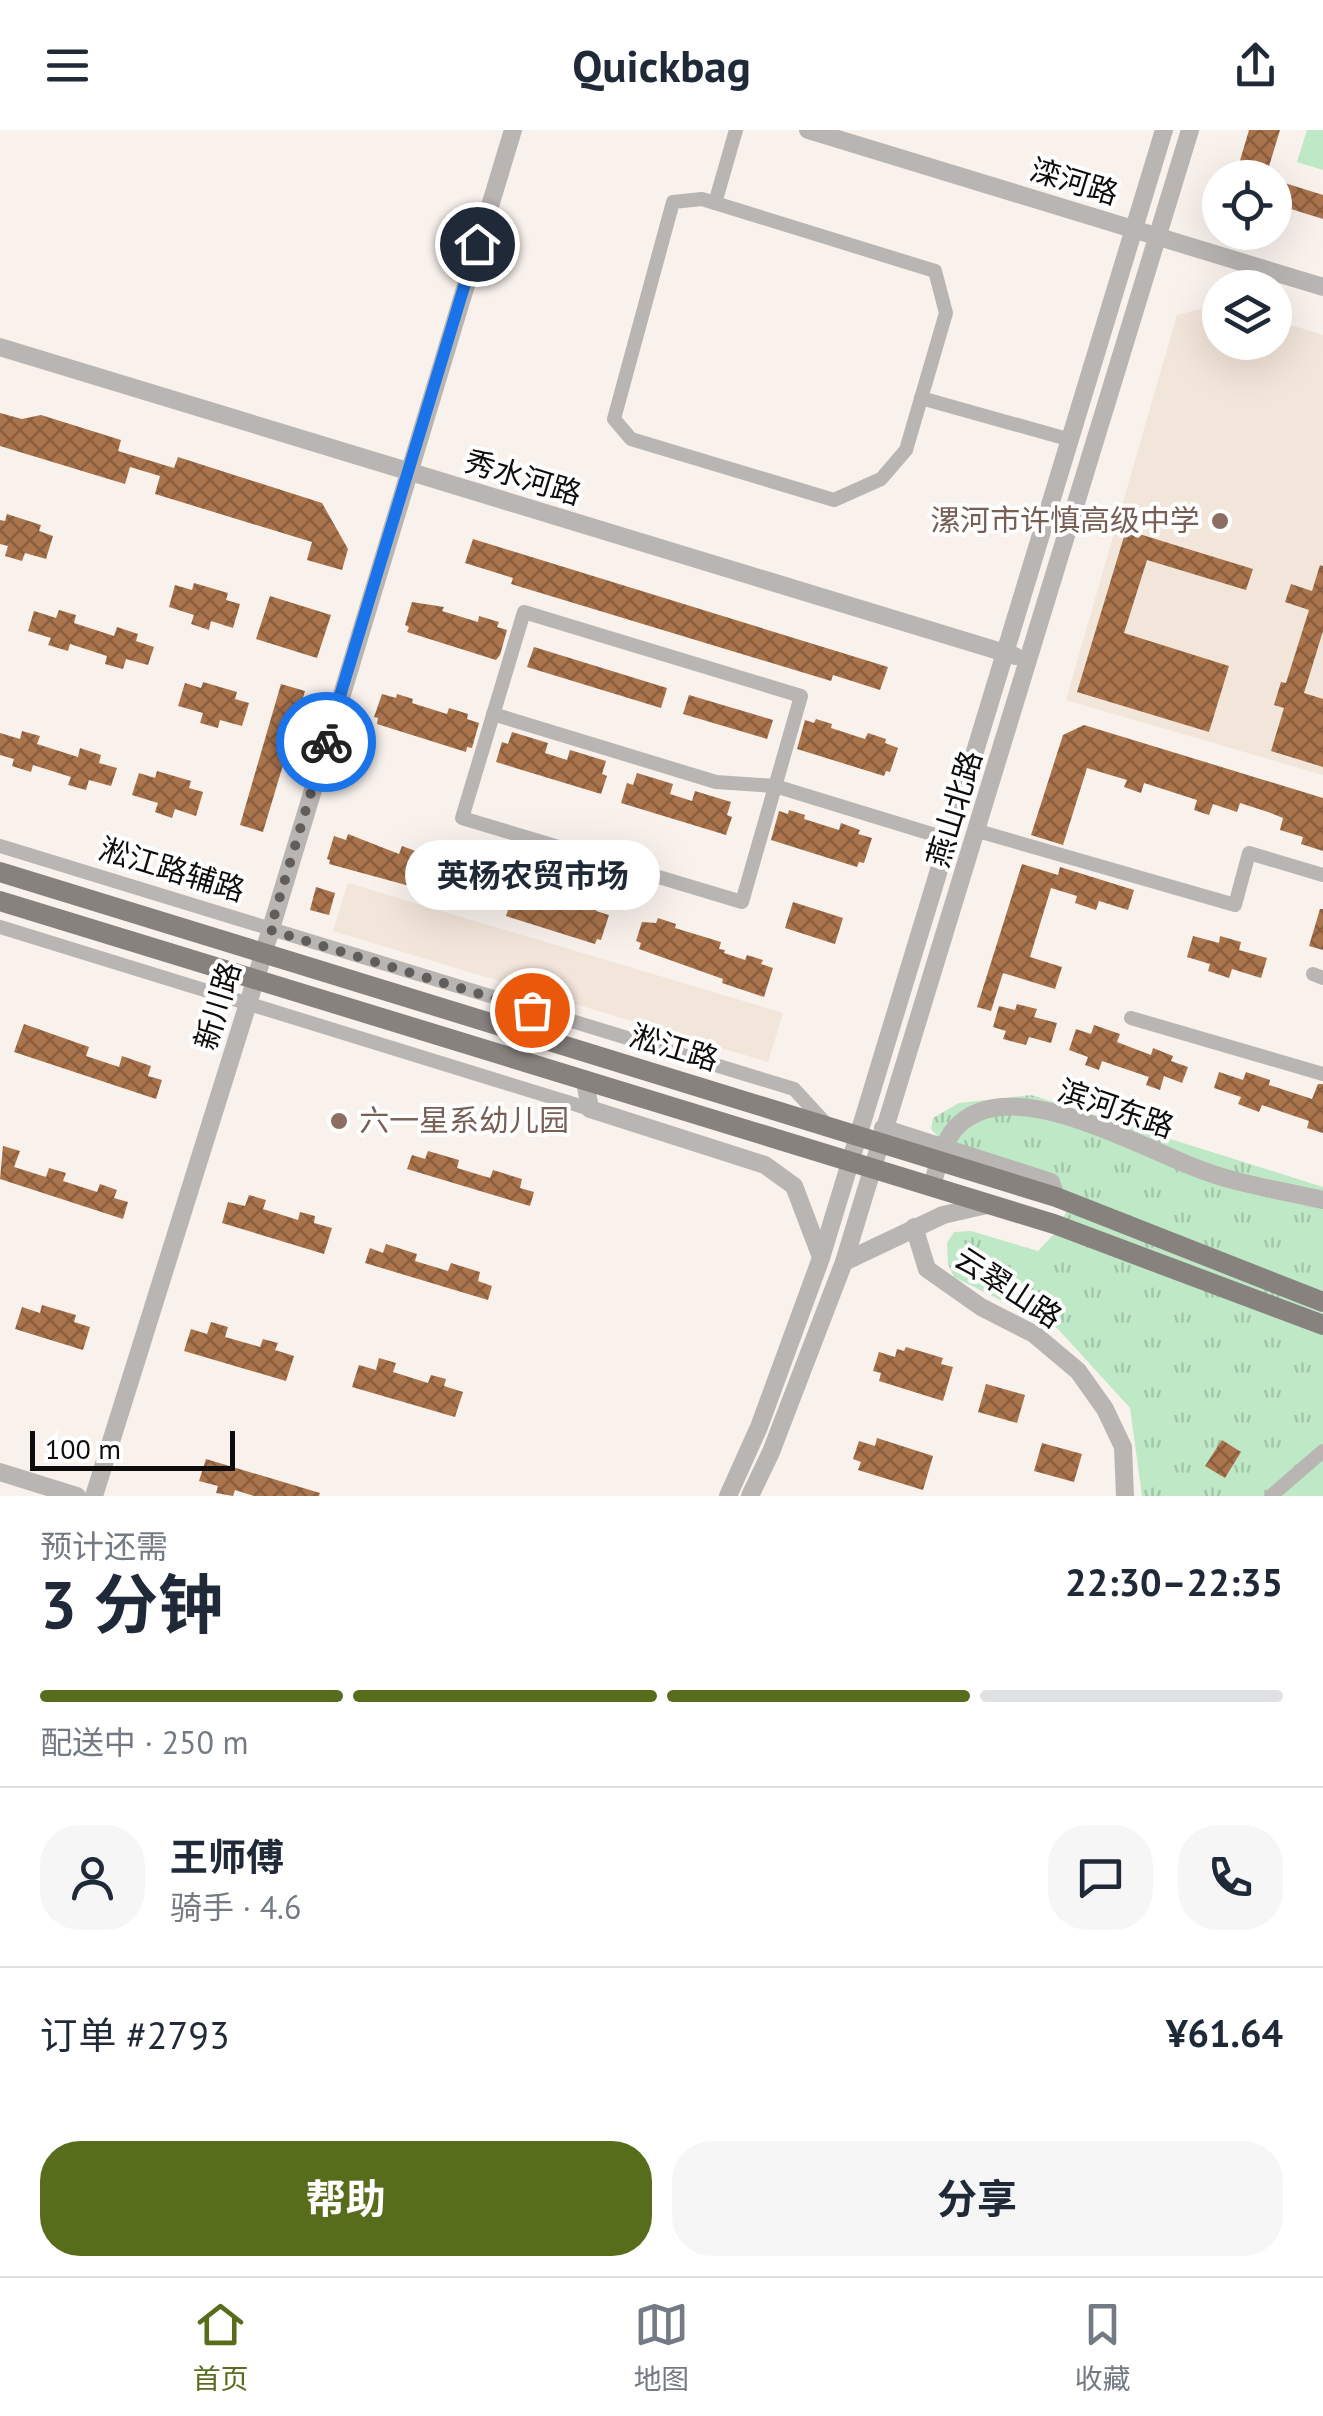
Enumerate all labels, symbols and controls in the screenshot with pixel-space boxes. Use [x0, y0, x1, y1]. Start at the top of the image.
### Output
text: Quickbag [572, 36, 751, 94]
icon: menu [40, 38, 95, 93]
icon: share [1228, 38, 1283, 93]
street label: 滦河路 [1026, 149, 1123, 212]
map controls [1202, 160, 1292, 360]
button: locate [1202, 160, 1292, 250]
pin [435, 202, 520, 287]
icon: home [450, 217, 505, 272]
button: layers [1202, 270, 1292, 360]
street label: 秀水河路 [460, 440, 587, 513]
place label: 漯河市许慎高级中学 [930, 500, 1200, 539]
marker: 漯河市许慎高级中学 [1209, 510, 1231, 532]
courier [276, 692, 376, 792]
icon: bike [299, 715, 354, 770]
street label: 燕山北路 [917, 745, 990, 872]
street label: 淞江路辅路 [95, 828, 250, 909]
callout: 英杨农贸市场 [404, 840, 660, 910]
text: 英杨农贸市场 [436, 854, 629, 896]
street label: 新川路 [185, 957, 248, 1054]
pin [490, 968, 575, 1053]
icon: bag [505, 983, 560, 1038]
street label: 淞江路 [626, 1015, 723, 1078]
street label: 滨河东路 [1053, 1070, 1180, 1146]
place label: 六一星系幼儿园 [359, 1100, 569, 1139]
marker: 六一星系幼儿园 [328, 1110, 350, 1132]
street label: 云翠山路 [948, 1238, 1070, 1336]
scale bar [30, 1426, 235, 1470]
text: 100 m [45, 1430, 121, 1467]
text: 预计还需 [40, 1525, 168, 1567]
text: 22:30–22:35 [1065, 1557, 1283, 1606]
text: 3 分钟 [40, 1562, 223, 1646]
text: 配送中 · 250 m [40, 1721, 248, 1763]
button: person [40, 1825, 145, 1930]
button: chat [1048, 1825, 1153, 1930]
button: phone [1178, 1825, 1283, 1930]
text: 王师傅 [170, 1832, 284, 1881]
text: 骑手 · 4.6 [170, 1886, 301, 1928]
text: ¥61.64 [1166, 2008, 1283, 2057]
text: 订单 #2793 [40, 2010, 230, 2059]
button: 帮助 [40, 2141, 652, 2256]
button: 分享 [672, 2141, 1283, 2256]
tab: 首页 [192, 2297, 249, 2397]
tab: 地图 [633, 2297, 690, 2397]
tab: 收藏 [1074, 2297, 1131, 2397]

